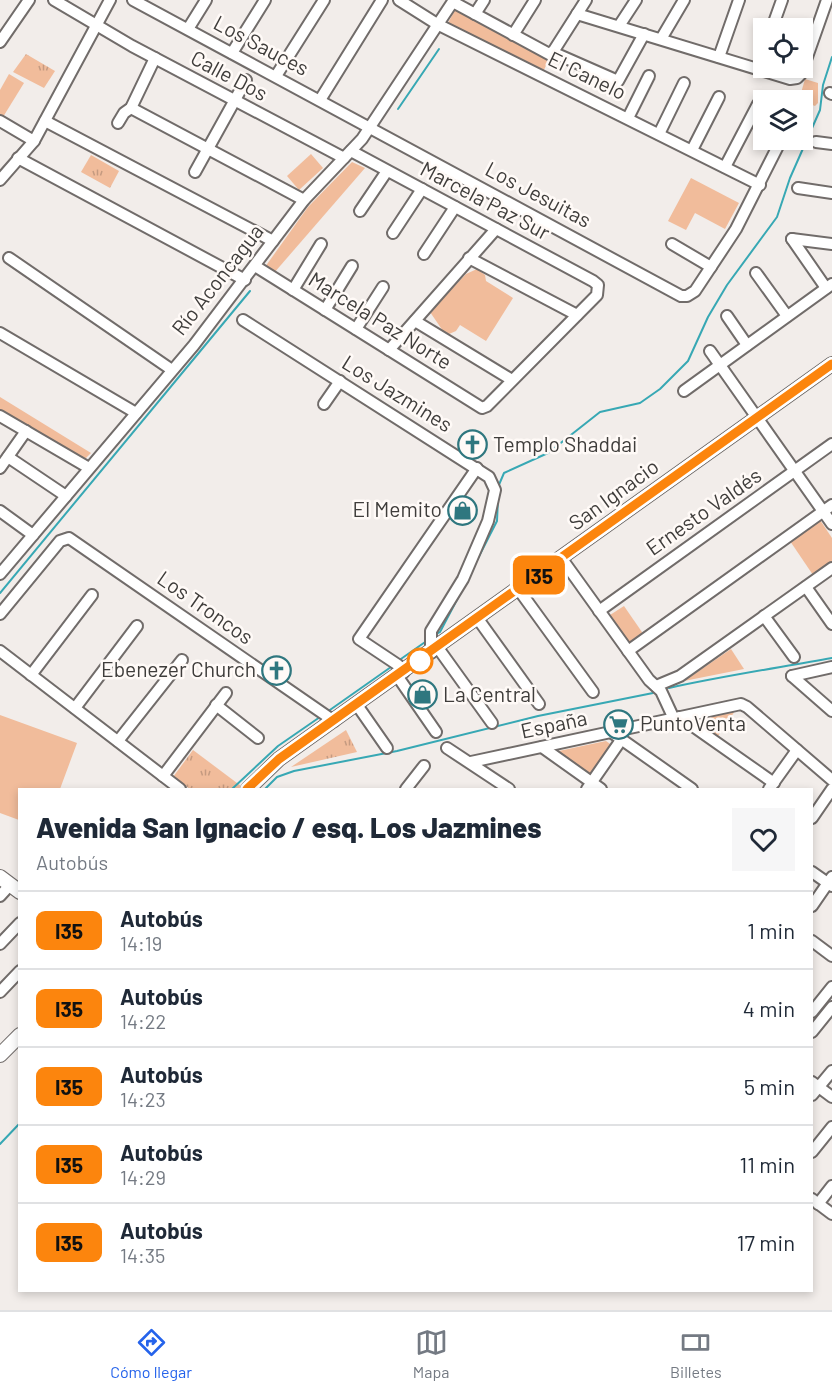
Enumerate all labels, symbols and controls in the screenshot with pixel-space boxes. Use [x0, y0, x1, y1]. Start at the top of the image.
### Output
street label: Los Sauces [210, 9, 313, 80]
map controls [753, 18, 813, 150]
button: locate [753, 18, 813, 78]
street label: Calle Dos [187, 44, 272, 105]
street label: El Canelo [545, 45, 631, 104]
button: layers [753, 90, 813, 150]
street label: Marcela Paz Sur [417, 155, 555, 244]
street label: Los Jesuitas [482, 155, 596, 232]
street label: Río Aconcagua [166, 219, 268, 339]
street label: Marcela Paz Norte [305, 266, 457, 374]
street label: Los Jazmines [338, 349, 457, 436]
church icon: Templo Shaddai [456, 429, 488, 461]
place label: Templo Shaddai [493, 431, 637, 456]
street label: San Ignacio [563, 453, 663, 535]
street label: Ernesto Valdés [641, 462, 766, 560]
shop icon: El Memito [447, 494, 479, 526]
place label: El Memito [353, 496, 442, 521]
line badge: I35 [504, 556, 574, 594]
text: I35 [525, 563, 553, 588]
street label: Los Troncos [153, 565, 259, 649]
unlabelled marker [407, 648, 433, 674]
church icon: Ebenezer Church [261, 654, 293, 686]
place label: Ebenezer Church [101, 656, 256, 681]
shop icon: La Central [406, 679, 438, 711]
place label: La Central [443, 681, 536, 706]
street label: España [518, 704, 589, 743]
supermarket icon: PuntoVenta [603, 708, 635, 740]
place label: PuntoVenta [640, 710, 746, 735]
button: heart [732, 808, 795, 871]
text: Avenida San Ignacio / esq. Los Jazmines [36, 810, 542, 844]
text: Autobús [36, 850, 108, 874]
text: Autobús [120, 905, 203, 931]
text: 1 min [747, 917, 795, 943]
text: I35 [55, 918, 83, 943]
text: 14:19 [120, 931, 162, 955]
text: Autobús [120, 983, 203, 1009]
text: 4 min [743, 995, 795, 1021]
text: I35 [55, 996, 83, 1021]
text: 14:22 [120, 1009, 166, 1033]
text: Autobús [120, 1061, 203, 1087]
text: 5 min [744, 1073, 795, 1099]
text: I35 [55, 1074, 83, 1099]
text: 14:23 [120, 1087, 166, 1111]
text: Autobús [120, 1139, 203, 1165]
text: 11 min [739, 1151, 795, 1177]
text: I35 [55, 1152, 83, 1177]
text: 14:29 [120, 1165, 166, 1189]
text: Autobús [120, 1217, 203, 1243]
text: 17 min [737, 1229, 795, 1255]
text: I35 [55, 1230, 83, 1255]
text: 14:35 [120, 1243, 165, 1267]
tab: Cómo llegar [110, 1326, 192, 1381]
tab: Mapa [413, 1326, 449, 1381]
tab: Billetes [670, 1326, 722, 1381]

